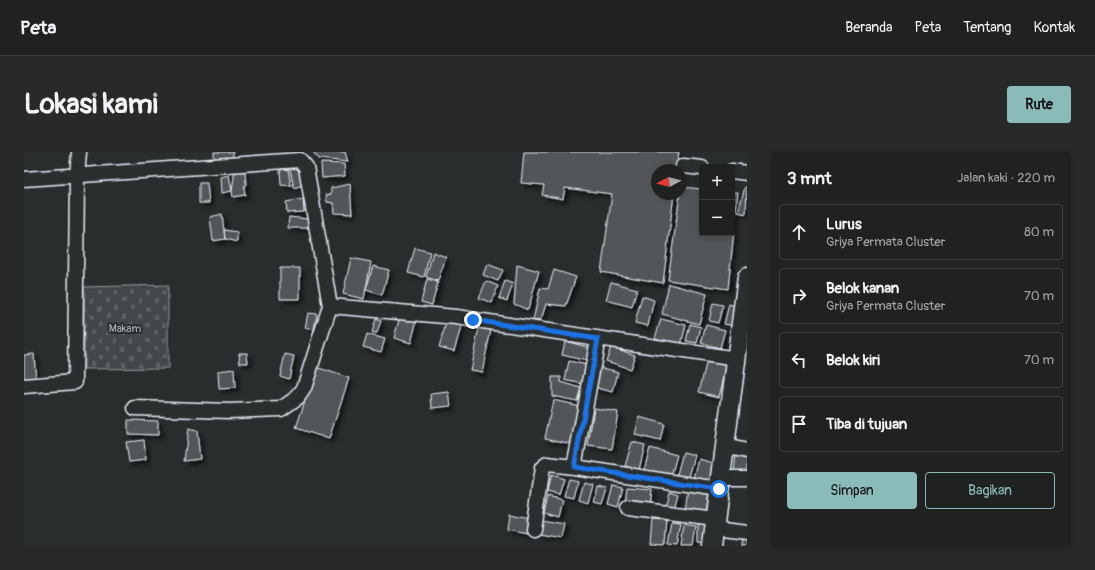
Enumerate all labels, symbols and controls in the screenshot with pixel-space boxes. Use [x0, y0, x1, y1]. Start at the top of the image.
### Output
text: Peta [20, 16, 56, 40]
text: Beranda [845, 19, 893, 36]
text: Peta [915, 19, 941, 36]
text: Tentang [963, 19, 1011, 36]
text: Kontak [1033, 19, 1075, 36]
button: Rute [1007, 86, 1071, 123]
text: Lokasi kami [24, 87, 158, 122]
north arrow [651, 164, 687, 200]
map controls [699, 164, 735, 236]
button: + [699, 164, 735, 200]
text: 3 mnt [787, 168, 832, 189]
text: Jalan kaki · 220 m [957, 170, 1055, 186]
button: − [699, 200, 735, 236]
text: Lurus [826, 215, 862, 234]
icon: ahead [788, 221, 810, 243]
text: 80 m [1024, 224, 1054, 240]
text: Griya Permata Cluster [826, 234, 945, 250]
text: Belok kanan [826, 279, 899, 298]
icon: right [788, 285, 810, 307]
text: 70 m [1024, 288, 1054, 304]
text: Griya Permata Cluster [826, 298, 945, 314]
route end [464, 311, 482, 329]
park label: Makam [109, 322, 141, 335]
icon: left [788, 349, 810, 371]
text: Belok kiri [826, 351, 880, 370]
text: 70 m [1024, 352, 1054, 368]
icon: arrive [788, 413, 810, 435]
text: Tiba di tujuan [826, 415, 907, 434]
button: Simpan [787, 472, 917, 509]
button: Bagikan [925, 472, 1055, 509]
route start [710, 480, 728, 498]

